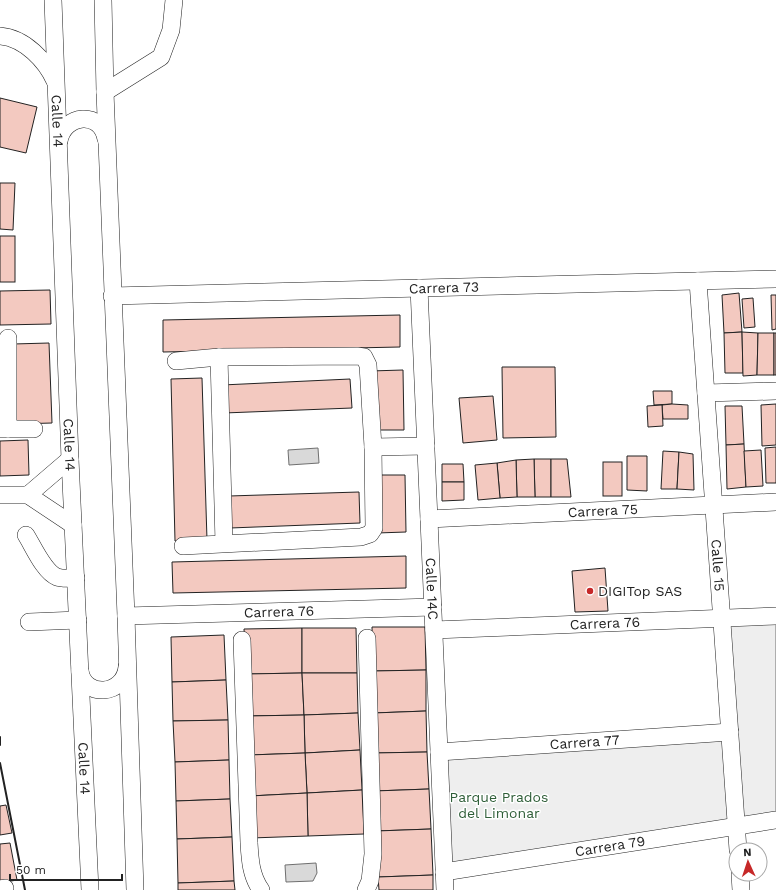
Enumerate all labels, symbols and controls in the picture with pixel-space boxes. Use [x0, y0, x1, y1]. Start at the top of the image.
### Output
street label: Calle 14 [49, 94, 66, 148]
street label: Carrera 73 [409, 279, 479, 296]
street label: Calle 14 [60, 418, 79, 471]
street label: Carrera 75 [567, 501, 638, 520]
street label: Calle 15 [708, 539, 728, 592]
street label: Calle 14C [423, 557, 441, 620]
place label: DIGITop SAS [598, 583, 682, 599]
marker: DIGITop SAS [585, 586, 595, 596]
street label: Carrera 76 [244, 602, 314, 621]
street label: Carrera 76 [569, 614, 640, 632]
street label: Carrera 77 [549, 732, 620, 752]
street label: Calle 14 [75, 742, 94, 795]
park label: Parque Prados del Limonar [450, 789, 548, 821]
street label: Carrera 79 [574, 833, 646, 859]
north arrow [728, 842, 768, 882]
text: N [743, 846, 752, 859]
scale bar [10, 856, 122, 882]
text: 50 m [16, 863, 46, 877]

